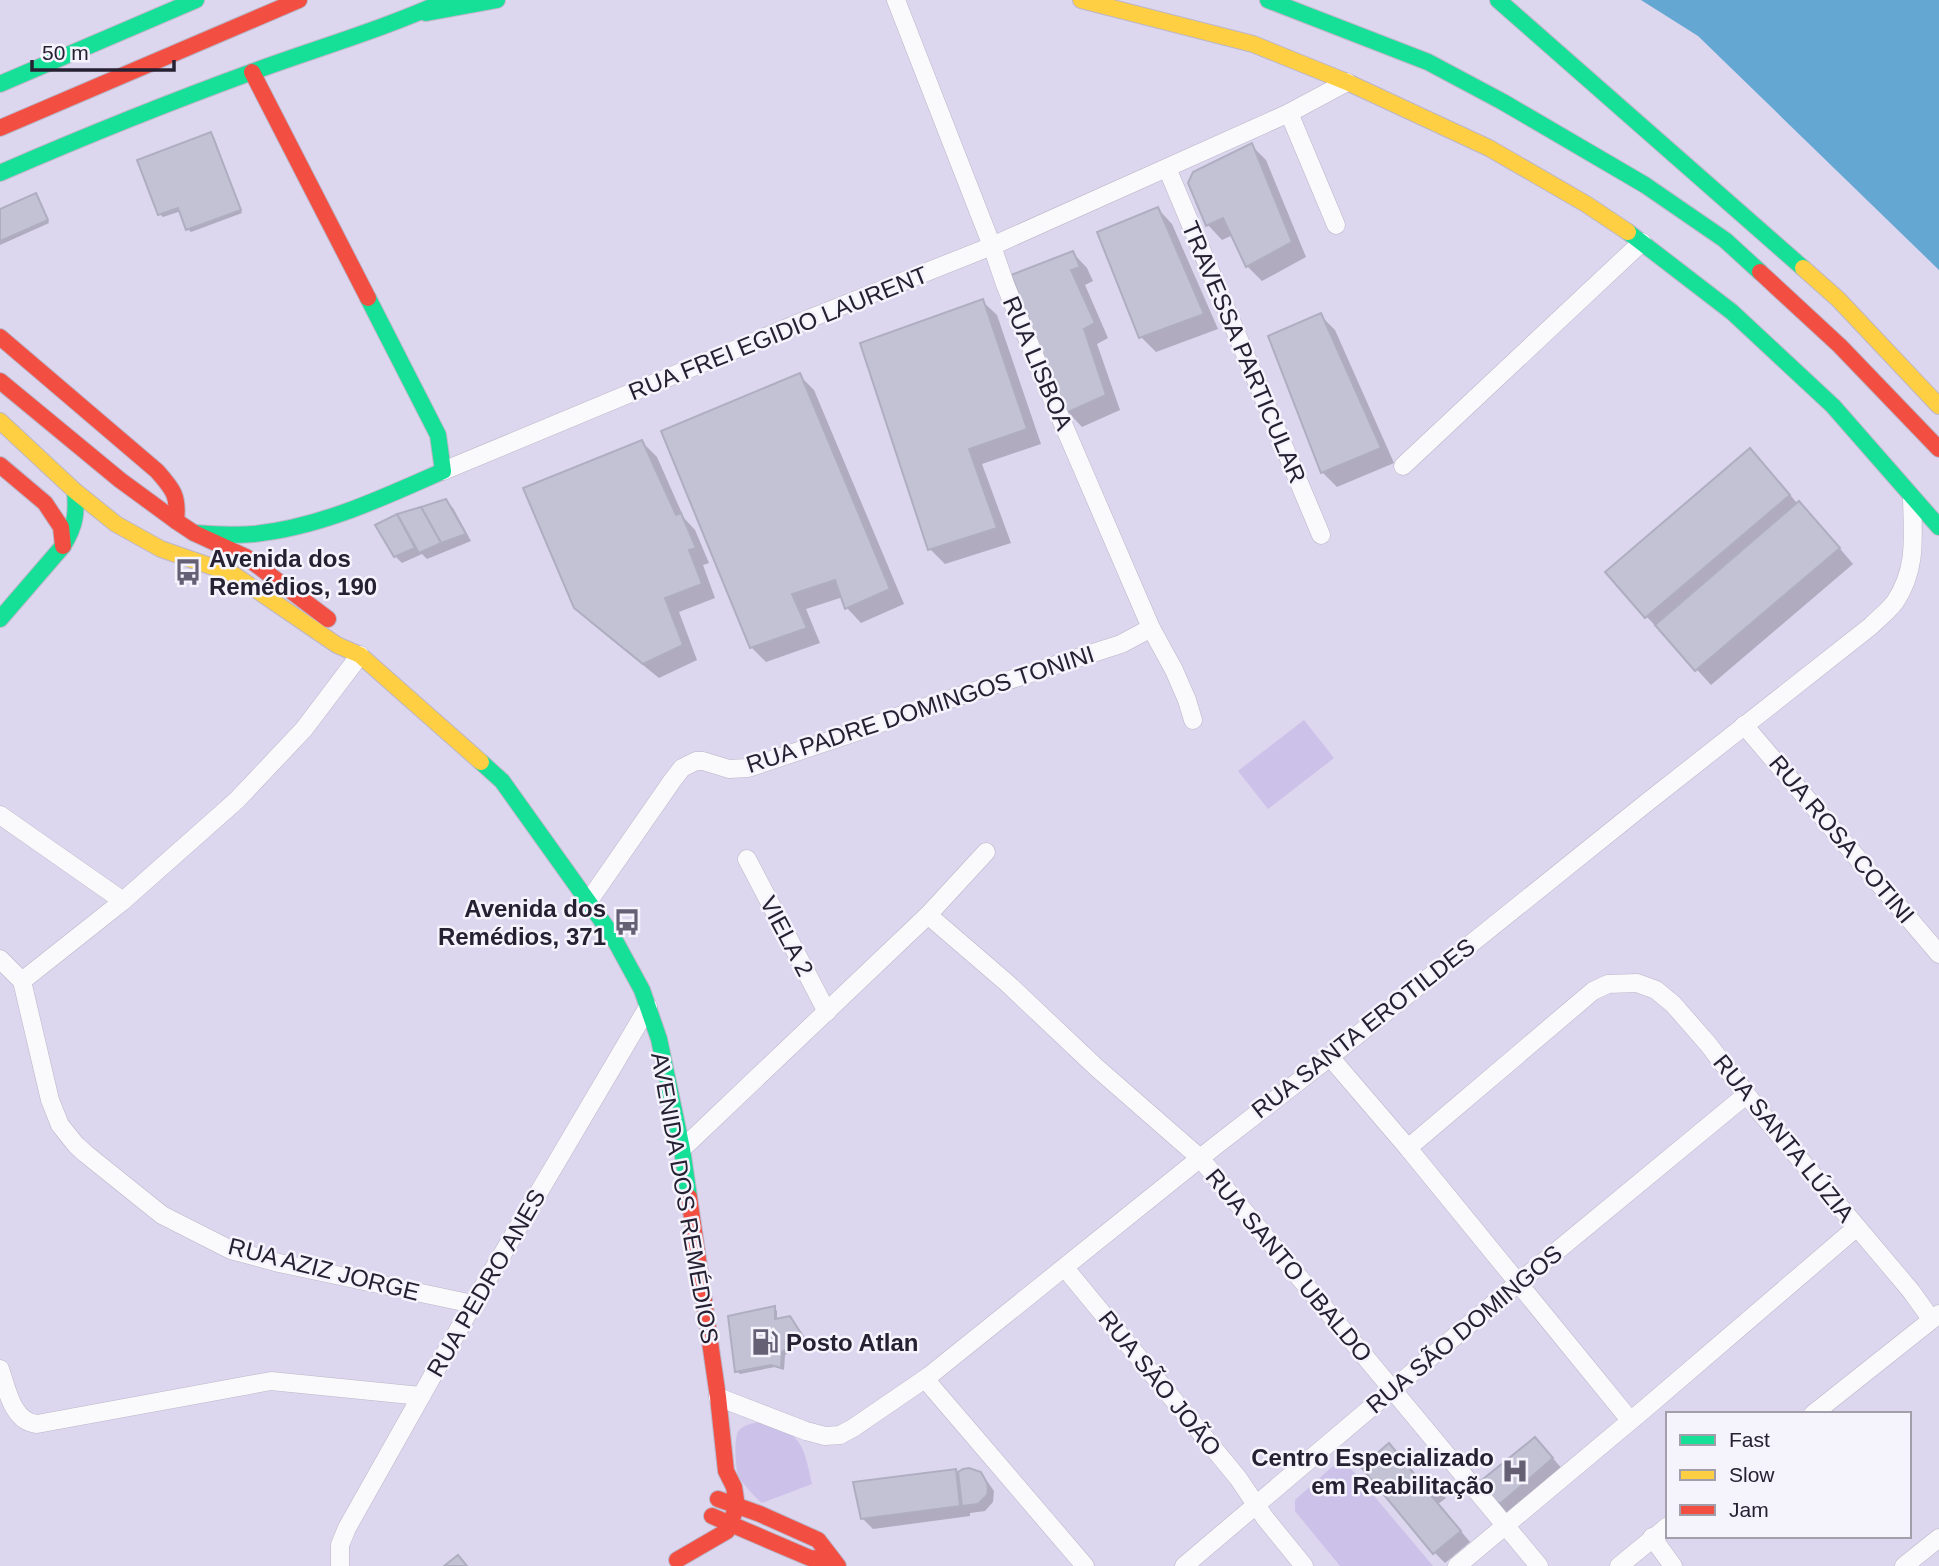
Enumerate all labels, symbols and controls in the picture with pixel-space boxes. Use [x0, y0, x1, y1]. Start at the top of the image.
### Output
scale bar [32, 28, 173, 72]
text: 50 m [42, 41, 89, 64]
street label: TRAVESSA PARTICULAR [1177, 217, 1311, 487]
street label: RUA FREI EGIDIO LAURENT [625, 260, 932, 405]
street label: RUA LISBOA [998, 292, 1078, 434]
place label: Avenida dos Remédios, 190 [209, 545, 377, 600]
bus stop icon: Avenida dos Remédios, 190 [173, 557, 203, 587]
street label: RUA PADRE DOMINGOS TONINI [743, 640, 1097, 778]
street label: RUA ROSA COTINI [1764, 750, 1920, 928]
street label: VIELA 2 [755, 891, 819, 981]
place label: Avenida dos Remédios, 371 [438, 895, 606, 950]
bus stop icon: Avenida dos Remédios, 371 [612, 907, 642, 937]
street label: RUA SANTA EROTILDES [1246, 933, 1480, 1123]
street label: RUA SANTA LÚZIA [1708, 1049, 1860, 1227]
street label: AVENIDA DOS REMÉDIOS [646, 1050, 724, 1346]
street label: RUA SANTO UBALDO [1200, 1163, 1378, 1367]
street label: RUA PEDRO ANES [421, 1184, 551, 1382]
street label: RUA AZIZ JORGE [226, 1232, 422, 1306]
street label: RUA SÃO DOMINGOS [1361, 1239, 1567, 1419]
street label: RUA SÃO JOÃO [1093, 1305, 1227, 1461]
fuel station icon: Posto Atlan [750, 1327, 780, 1357]
place label: Posto Atlan [786, 1329, 918, 1356]
legend [1666, 1412, 1911, 1538]
text: Fast [1729, 1428, 1770, 1451]
place label: Centro Especializado em Reabilitação [1251, 1444, 1494, 1499]
hospital icon: Centro Especializado em Reabilitação [1500, 1456, 1530, 1486]
text: Slow [1729, 1463, 1775, 1486]
text: Jam [1729, 1498, 1769, 1521]

